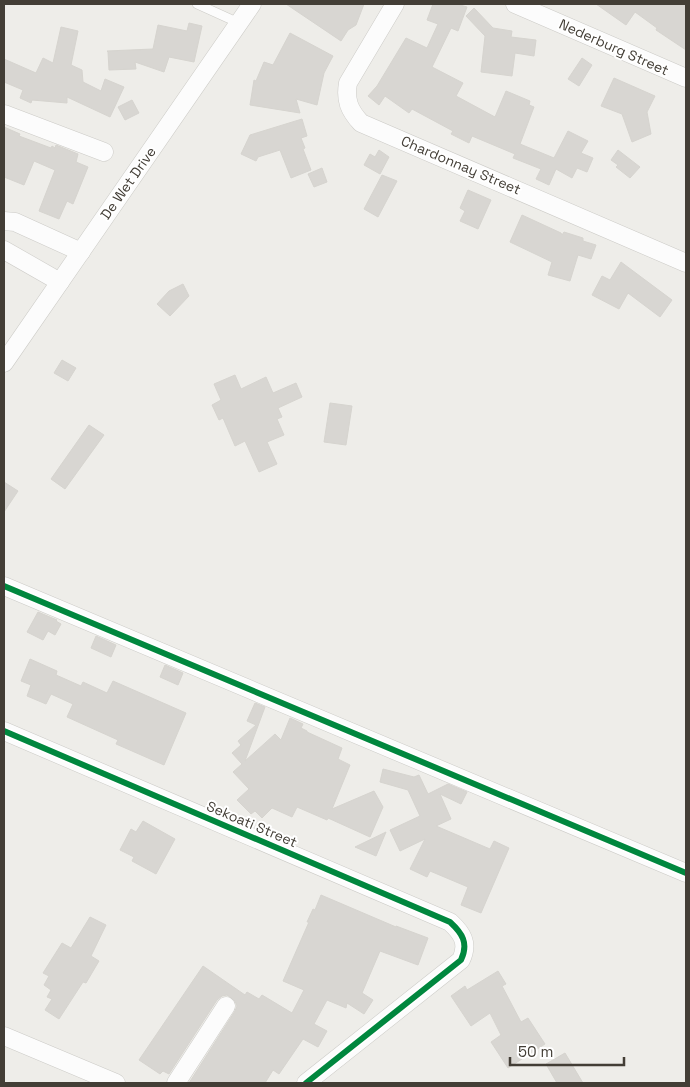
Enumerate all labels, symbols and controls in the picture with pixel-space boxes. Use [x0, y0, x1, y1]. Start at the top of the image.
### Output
street label: Nederburg Street [556, 15, 672, 79]
street label: Chardonnay Street [398, 132, 524, 198]
street label: De Wet Drive [96, 143, 160, 223]
street label: Sekoati Street [204, 797, 300, 851]
scale bar [510, 1034, 624, 1066]
text: 50 m [518, 1042, 553, 1061]

